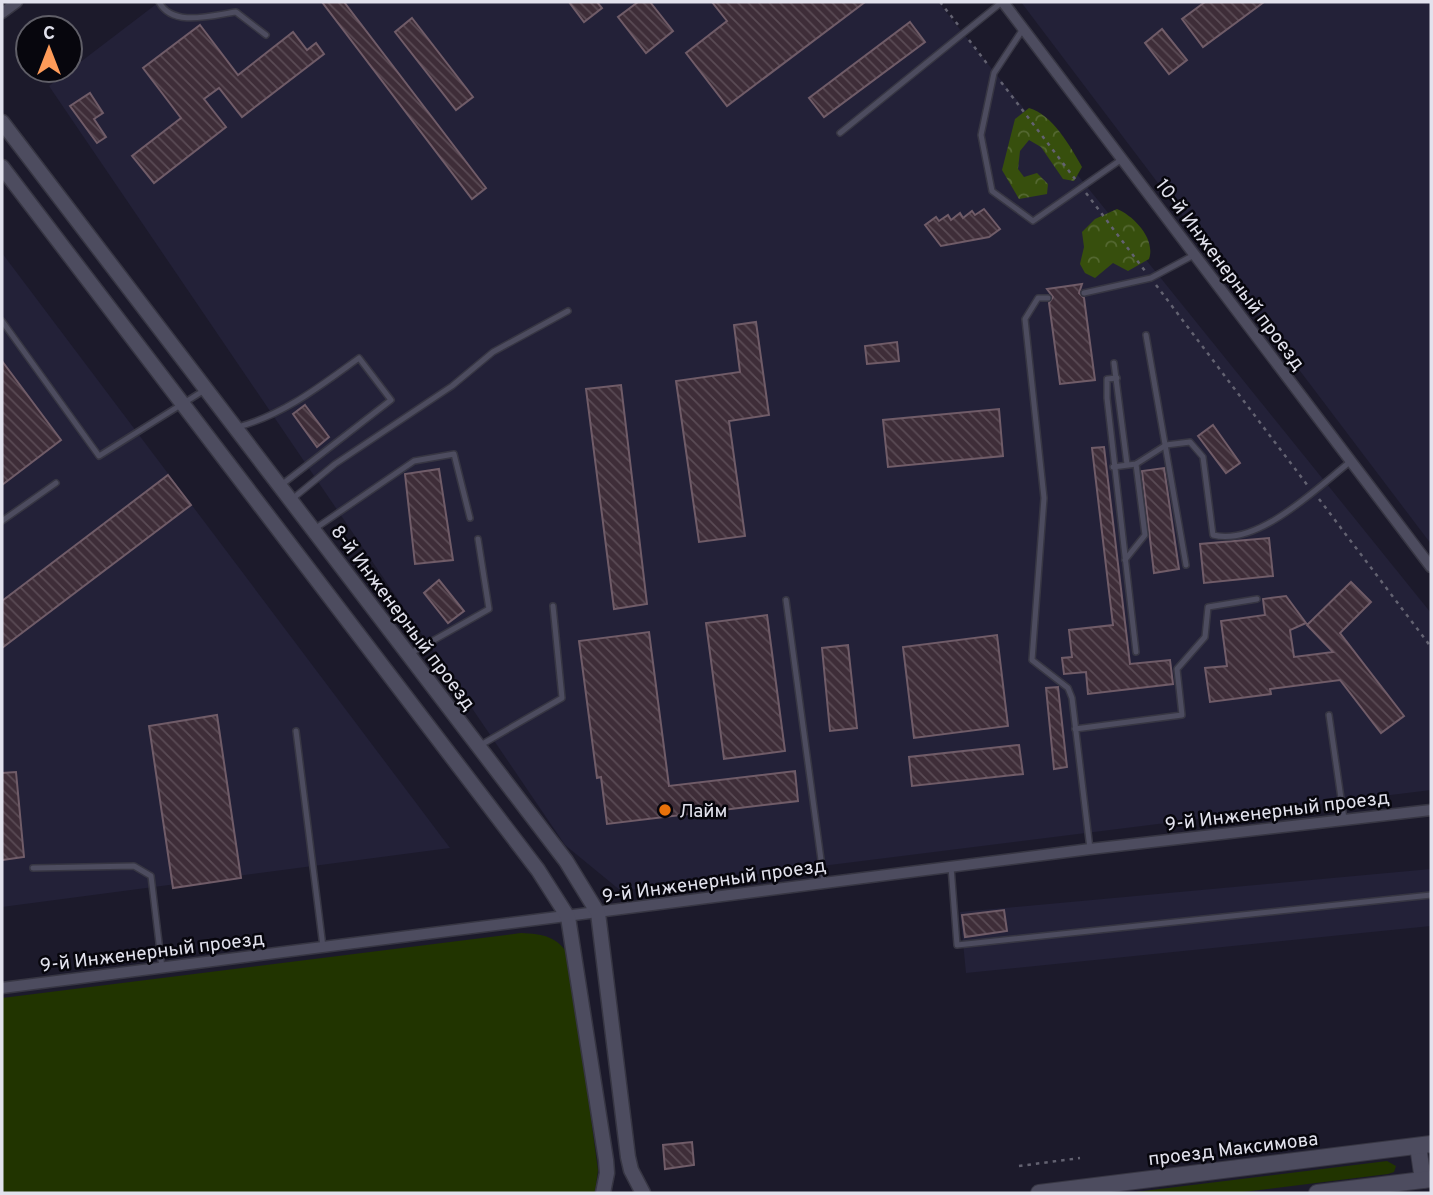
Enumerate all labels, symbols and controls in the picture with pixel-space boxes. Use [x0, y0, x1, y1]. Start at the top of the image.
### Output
north arrow [14, 14, 84, 84]
text: С [43, 22, 55, 46]
street label: 10-й Инженерный проезд [1149, 175, 1309, 376]
street label: 8-й Инженерный проезд [325, 521, 480, 716]
street label: 9-й Инженерный проезд [1164, 786, 1391, 838]
place label: Лайм [679, 800, 727, 824]
marker: Лайм [657, 802, 673, 818]
street label: 9-й Инженерный проезд [601, 854, 828, 910]
street label: 9-й Инженерный проезд [39, 927, 266, 979]
street label: проезд Максимова [1147, 1128, 1320, 1172]

